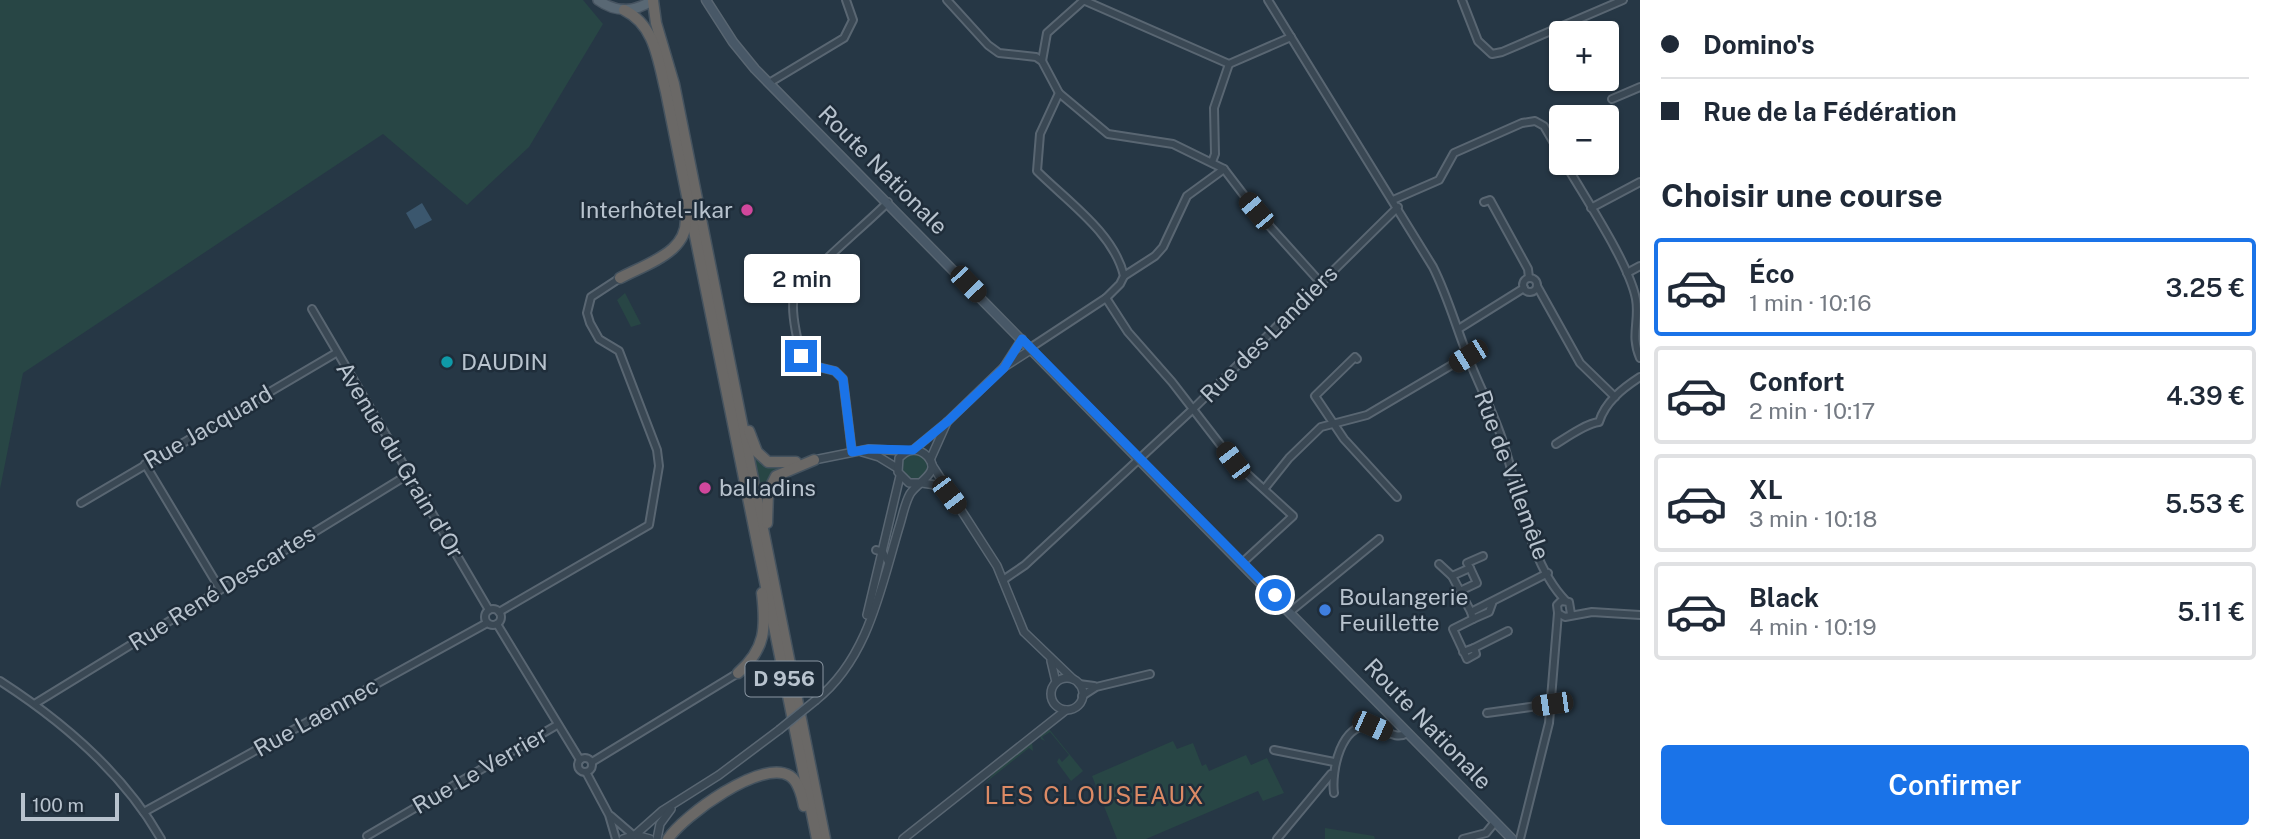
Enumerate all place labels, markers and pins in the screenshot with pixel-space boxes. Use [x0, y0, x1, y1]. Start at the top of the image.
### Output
place label: Interhôtel-Ikar [580, 196, 733, 223]
marker: Interhôtel-Ikar [739, 202, 755, 218]
place label: DAUDIN [461, 348, 548, 375]
marker: DAUDIN [439, 354, 455, 370]
place label: balladins [719, 474, 816, 501]
marker: balladins [697, 480, 713, 496]
place label: Boulangerie Feuillette [1339, 583, 1469, 636]
marker: Boulangerie Feuillette [1317, 602, 1333, 618]

